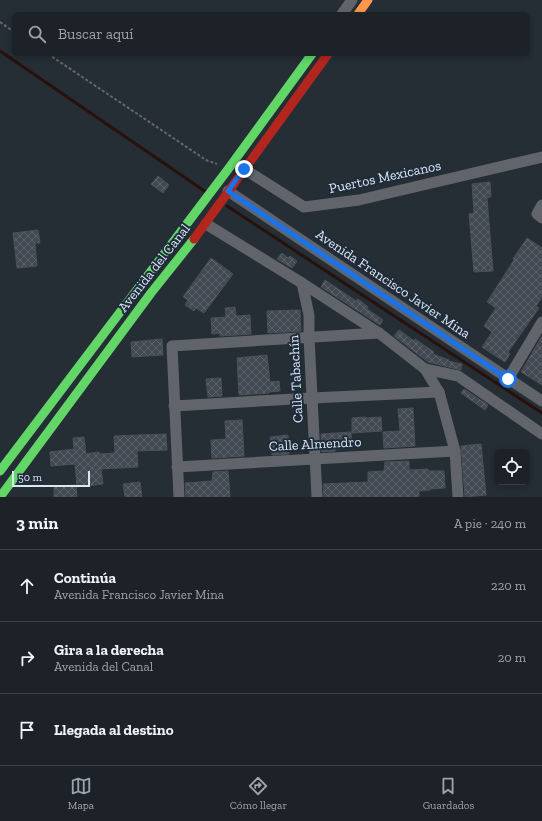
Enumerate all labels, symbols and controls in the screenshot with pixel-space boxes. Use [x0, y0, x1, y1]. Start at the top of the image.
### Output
search box [12, 12, 530, 56]
icon: search [26, 23, 48, 45]
text: Buscar aquí [58, 25, 134, 43]
street label: Puertos Mexicanos [327, 157, 443, 197]
route end [235, 160, 253, 178]
street label: Avenida del Canal [114, 220, 194, 315]
street label: Avenida Francisco Javier Mina [312, 226, 474, 342]
street label: Calle Tabachín [285, 334, 307, 424]
route start [499, 370, 517, 388]
street label: Calle Almendro [268, 433, 362, 455]
map controls [494, 449, 530, 485]
button: locate [494, 449, 530, 485]
scale bar [12, 469, 90, 488]
text: 50 m [18, 471, 42, 484]
text: 3 min [16, 513, 58, 533]
text: A pie · 240 m [454, 516, 526, 531]
text: Continúa [54, 569, 116, 587]
icon: ahead [16, 575, 38, 597]
text: 220 m [491, 578, 526, 593]
text: Avenida Francisco Javier Mina [54, 587, 224, 602]
text: Gira a la derecha [54, 641, 164, 659]
icon: right [16, 647, 38, 669]
text: 20 m [498, 650, 526, 665]
text: Avenida del Canal [54, 659, 153, 674]
icon: arrive [16, 719, 38, 741]
text: Llegada al destino [54, 721, 174, 739]
tab: Mapa [68, 775, 94, 812]
tab: Cómo llegar [230, 775, 287, 812]
tab: Guardados [423, 775, 474, 812]

